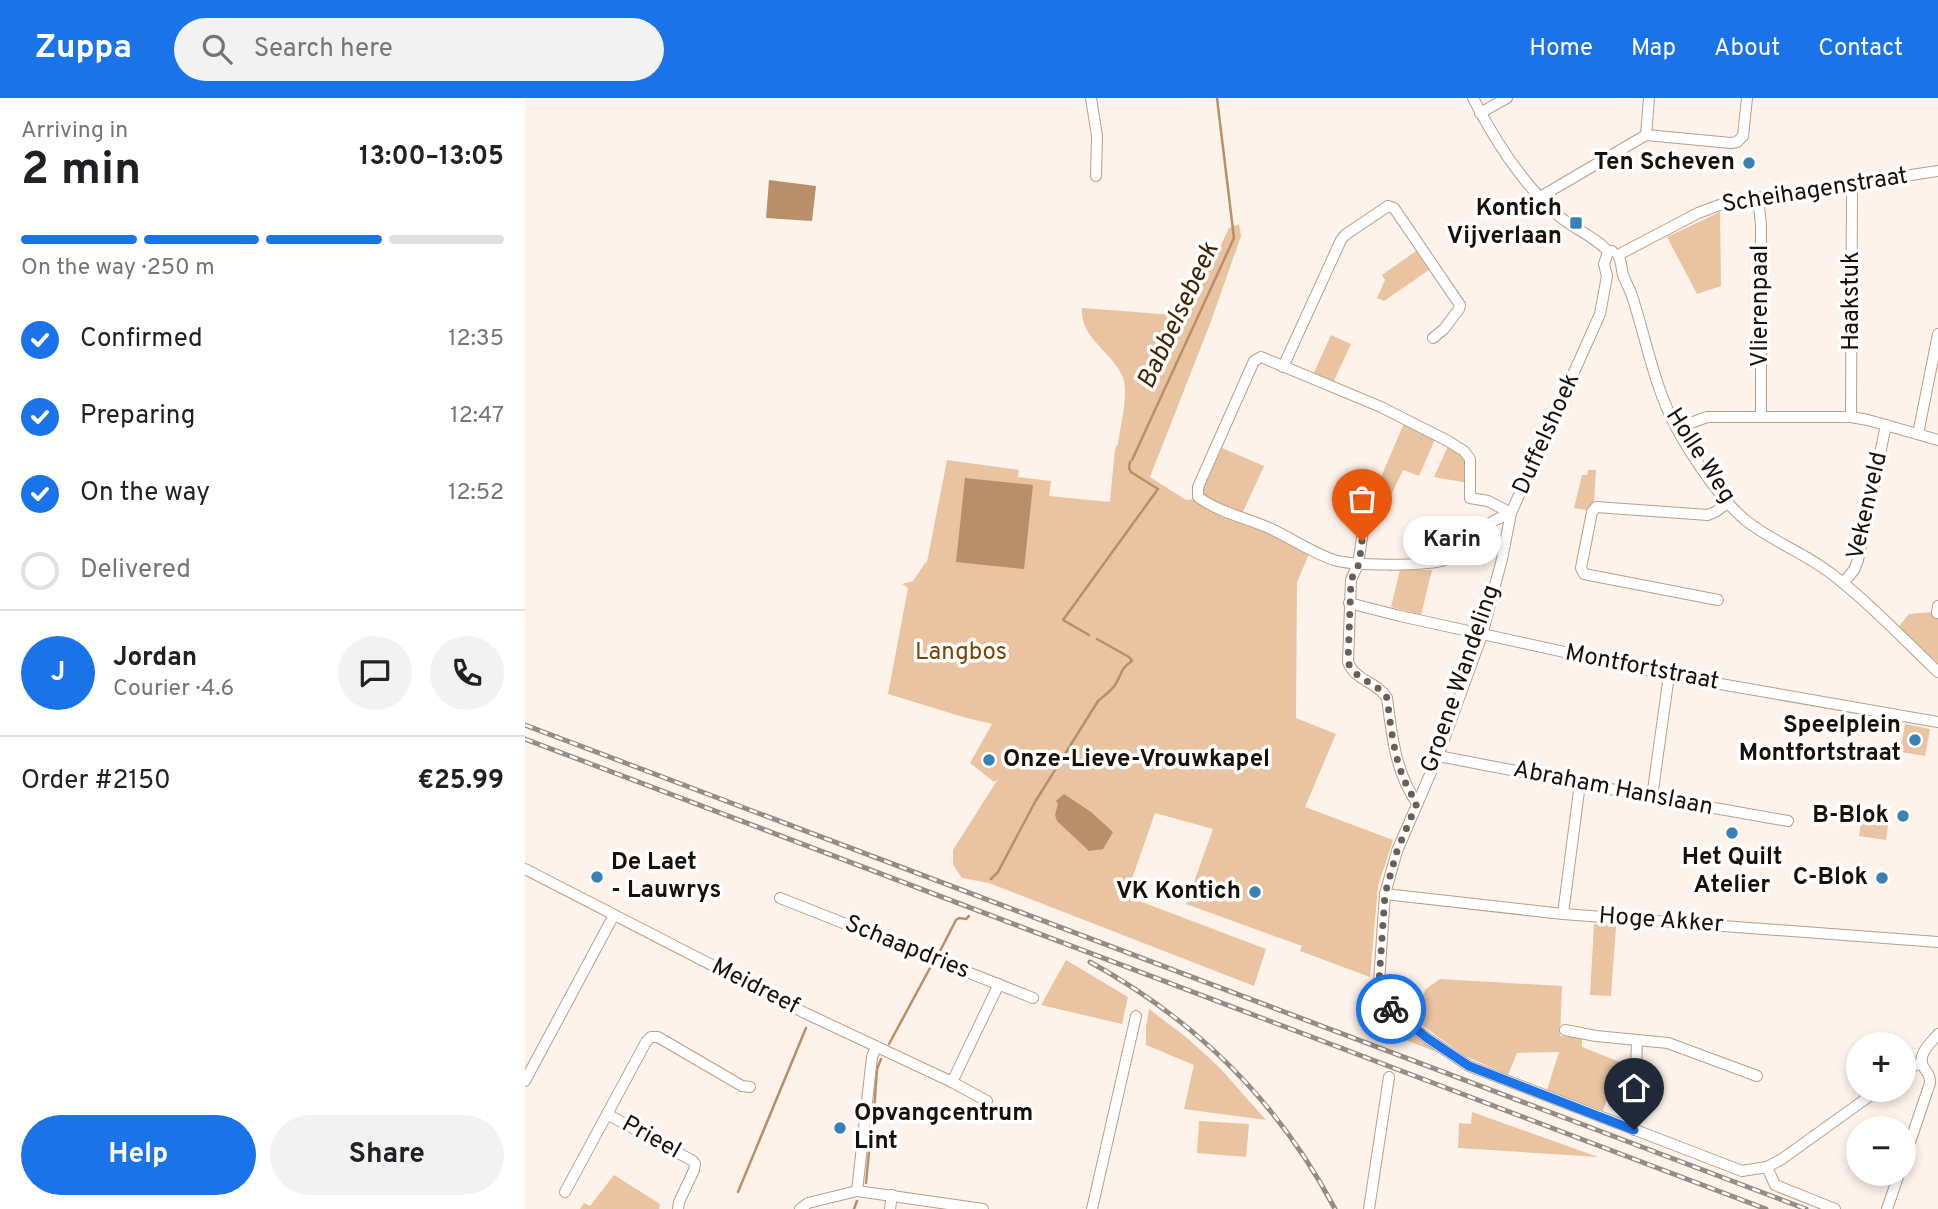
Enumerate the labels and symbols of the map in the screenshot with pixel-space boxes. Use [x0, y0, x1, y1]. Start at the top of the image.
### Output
place label: Ten Scheven [1594, 148, 1735, 178]
marker: Ten Scheven [1741, 155, 1757, 171]
street label: Scheihagenstraat [1720, 162, 1910, 220]
place label: Kontich Vijverlaan [1447, 194, 1562, 252]
marker: Kontich Vijverlaan [1568, 215, 1584, 231]
water label: Babbelsebeek [1131, 237, 1228, 394]
street label: Vlierenpaal [1746, 245, 1776, 367]
street label: Haakstuk [1837, 251, 1867, 351]
street label: Duffelshoek [1507, 369, 1587, 499]
street label: Holle Weg [1658, 403, 1742, 509]
street label: Vekenveld [1841, 449, 1895, 563]
pin [1332, 469, 1392, 541]
callout: Karin [1404, 516, 1502, 565]
street label: Groene Wandeling [1415, 581, 1507, 777]
park label: Langbos [915, 638, 1007, 668]
street label: Montfortstraat [1563, 638, 1721, 698]
place label: Speelplein Montfortstraat [1739, 711, 1901, 769]
marker: Speelplein Montfortstraat [1907, 732, 1923, 748]
place label: Onze-Lieve-Vrouwkapel [1003, 745, 1270, 775]
marker: Onze-Lieve-Vrouwkapel [981, 752, 997, 768]
street label: Abraham Hanslaan [1511, 755, 1715, 823]
place label: B-Blok [1812, 801, 1889, 831]
marker: B-Blok [1895, 808, 1911, 824]
marker: Het Quilt Atelier [1724, 825, 1740, 841]
place label: Het Quilt Atelier [1682, 843, 1782, 901]
place label: De Laet - Lauwrys [611, 848, 721, 906]
place label: C-Blok [1793, 863, 1868, 893]
marker: De Laet - Lauwrys [589, 869, 605, 885]
marker: C-Blok [1874, 870, 1890, 886]
place label: VK Kontich [1116, 877, 1241, 907]
marker: VK Kontich [1247, 884, 1263, 900]
street label: Hoge Akker [1598, 902, 1724, 940]
street label: Schaapdries [840, 909, 974, 987]
street label: Meidreef [706, 952, 804, 1022]
courier [1356, 974, 1426, 1044]
pin [1604, 1058, 1664, 1130]
place label: Opvangcentrum Lint [854, 1099, 1033, 1157]
street label: Prieel [616, 1110, 686, 1166]
marker: Opvangcentrum Lint [832, 1120, 848, 1136]

